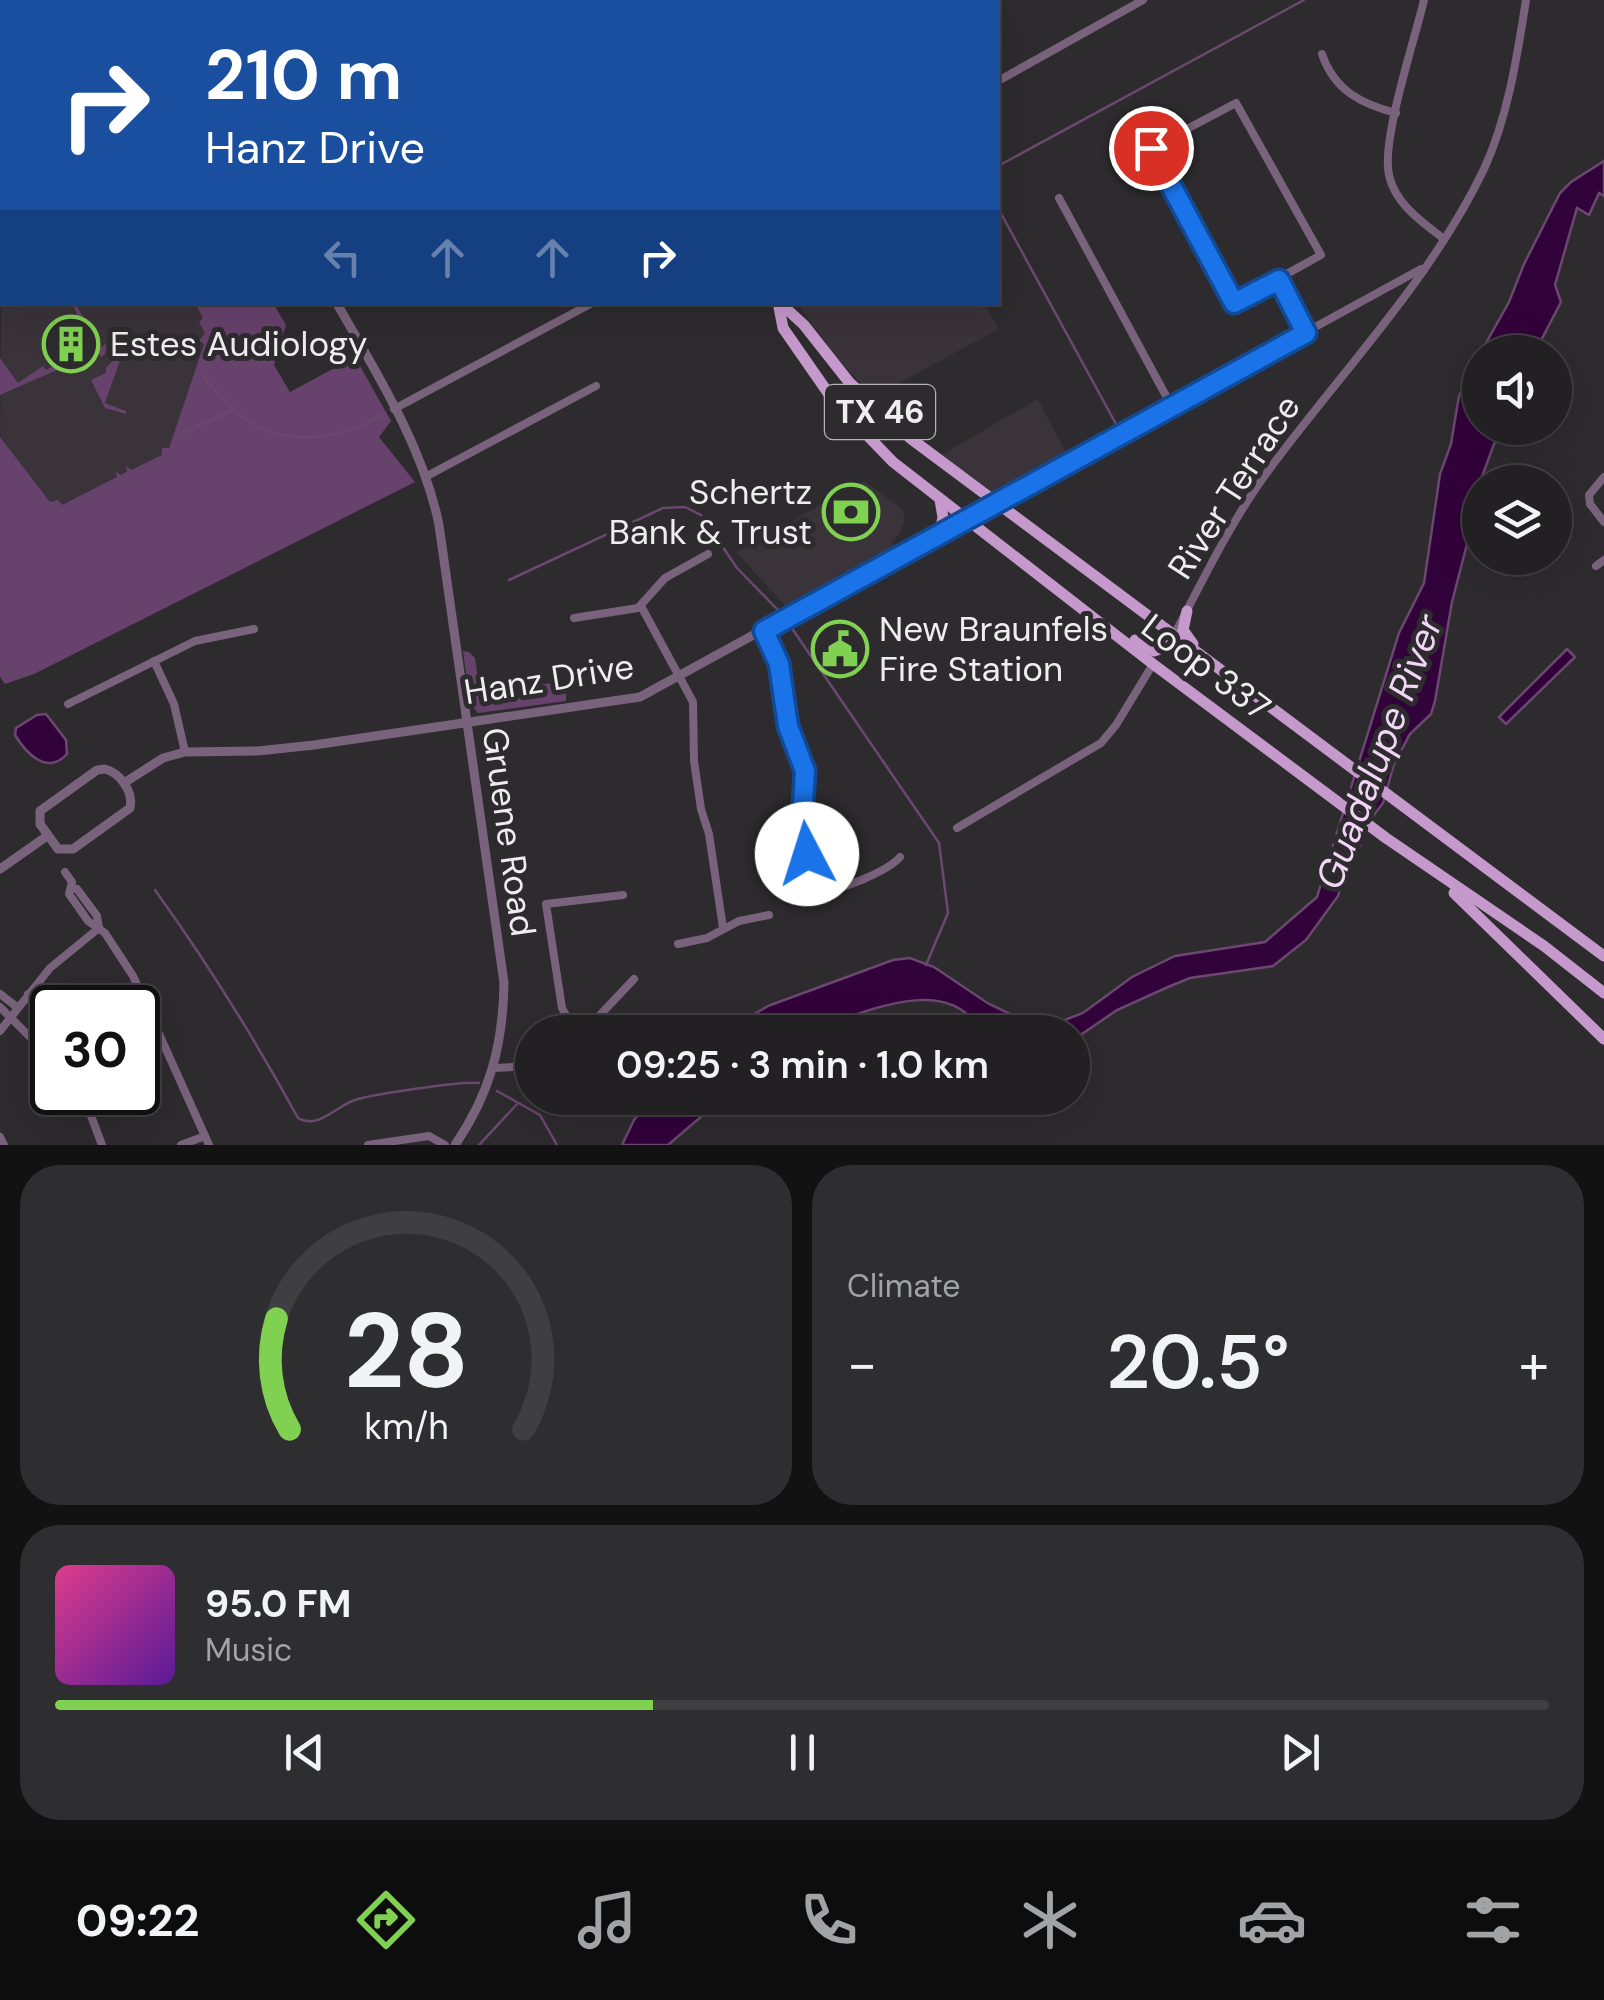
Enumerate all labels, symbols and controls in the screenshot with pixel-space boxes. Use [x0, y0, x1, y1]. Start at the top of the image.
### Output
text: 210 m [205, 30, 402, 121]
icon: right [40, 40, 170, 170]
pin [1109, 106, 1194, 191]
text: Hanz Drive [205, 118, 425, 177]
icon: arrive [1124, 121, 1179, 176]
icon: left [315, 230, 370, 285]
icon: ahead [420, 230, 475, 285]
icon: ahead [525, 230, 580, 285]
icon: right [630, 230, 685, 285]
building icon: Estes Audiology [41, 314, 101, 374]
place label: Estes Audiology [110, 321, 367, 367]
map controls [1462, 335, 1572, 575]
button: sound [1462, 335, 1572, 445]
road number: TX 46 [825, 385, 935, 439]
street label: River Terrace [1157, 386, 1311, 588]
button: layers [1462, 465, 1572, 575]
place label: Schertz Bank & Trust [609, 469, 812, 555]
bank icon: Schertz Bank & Trust [821, 482, 881, 542]
street label: Loop 337 [1132, 604, 1280, 730]
place label: New Braunfels Fire Station [879, 606, 1108, 692]
water label: Guadalupe River [1304, 607, 1455, 896]
public building icon: New Braunfels Fire Station [810, 619, 870, 679]
street label: Hanz Drive [461, 643, 637, 715]
street label: Gruene Road [472, 725, 546, 939]
position arrow [755, 802, 859, 906]
speed limit sign: 30 [30, 985, 160, 1115]
text: 09:25 · 3 min · 1.0 km [616, 1040, 989, 1090]
text: Climate [847, 1265, 961, 1307]
text: 28 [343, 1284, 469, 1419]
text: 20.5° [1106, 1314, 1290, 1411]
text: − [847, 1328, 877, 1400]
text: + [1519, 1328, 1549, 1400]
text: km/h [364, 1404, 448, 1450]
text: 95.0 FM [205, 1579, 351, 1629]
text: Music [205, 1629, 292, 1671]
icon: previous [277, 1725, 332, 1780]
icon: pause [775, 1725, 830, 1780]
icon: next [1273, 1725, 1328, 1780]
icon: directions [351, 1885, 421, 1955]
icon: music [572, 1885, 642, 1955]
icon: phone [794, 1885, 864, 1955]
icon: climate [1015, 1885, 1085, 1955]
icon: car [1237, 1885, 1307, 1955]
icon: filters [1458, 1885, 1528, 1955]
text: 09:22 [76, 1891, 199, 1950]

